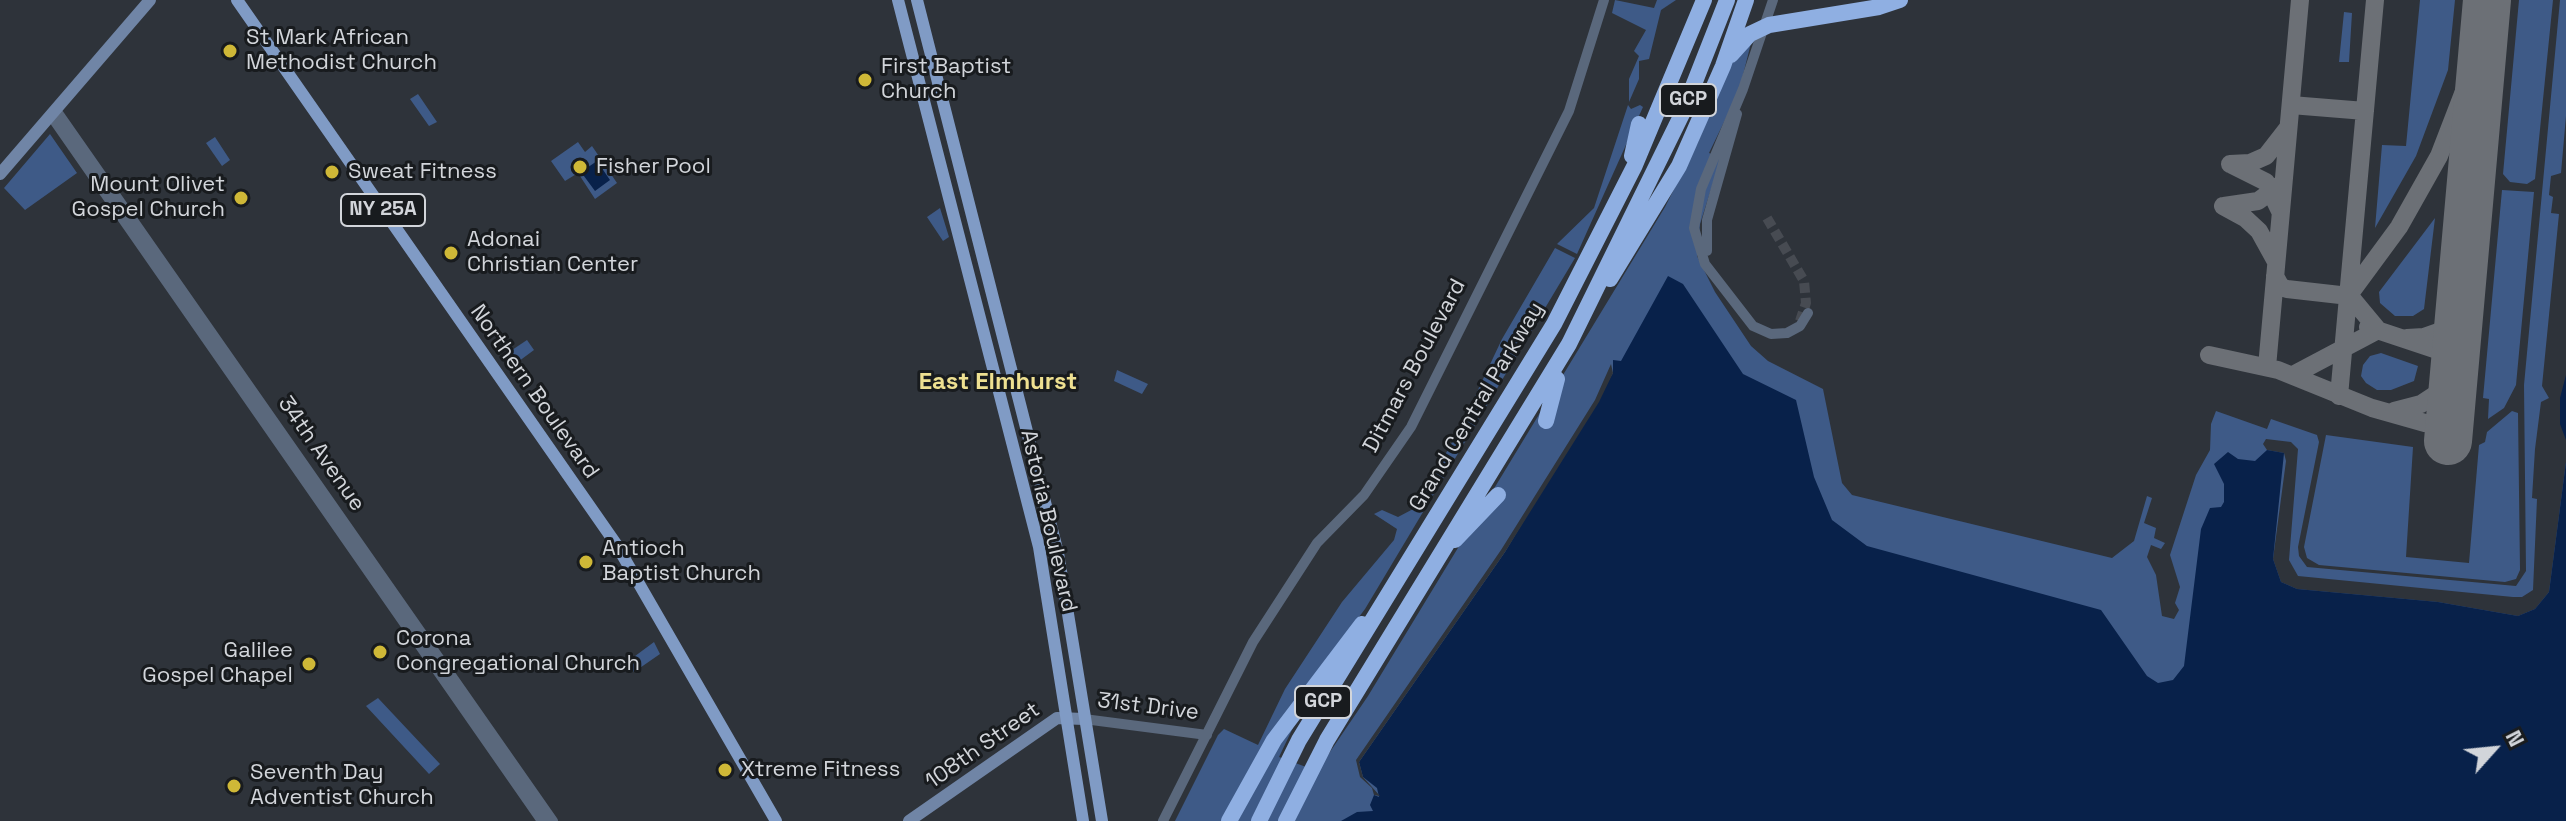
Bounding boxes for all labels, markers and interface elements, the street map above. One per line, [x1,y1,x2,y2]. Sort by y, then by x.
place label: St Mark African Methodist Church [246,25,437,76]
marker: St Mark African Methodist Church [221,42,239,60]
place label: First Baptist Church [881,54,1011,106]
marker: First Baptist Church [856,71,874,89]
road number: GCP [1660,84,1716,116]
place label: Fisher Pool [596,154,711,180]
marker: Fisher Pool [571,158,589,176]
place label: Sweat Fitness [348,159,497,185]
marker: Sweat Fitness [323,163,341,181]
place label: Mount Olivet Gospel Church [72,172,225,224]
marker: Mount Olivet Gospel Church [232,189,250,207]
road number: NY 25A [341,194,425,226]
place label: Adonai Christian Center [467,227,638,278]
marker: Adonai Christian Center [442,244,460,262]
street label: Ditmars Boulevard [1358,275,1472,457]
street label: Grand Central Parkway [1404,298,1550,516]
street label: Northern Boulevard [464,300,604,484]
district label: East Elmhurst [919,368,1077,396]
street label: 34th Avenue [272,392,370,516]
street label: Astoria Boulevard [1014,427,1082,615]
place label: Antioch Baptist Church [602,536,761,588]
marker: Antioch Baptist Church [577,553,595,571]
place label: Corona Congregational Church [396,626,640,678]
place label: Galilee Gospel Chapel [142,638,293,690]
marker: Corona Congregational Church [371,643,389,661]
marker: Galilee Gospel Chapel [300,655,318,673]
road number: GCP [1295,686,1351,718]
street label: 31st Drive [1096,688,1200,726]
street label: 108th Street [921,697,1045,795]
north arrow [2454,709,2534,789]
text: N [2500,725,2531,751]
place label: Xtreme Fitness [741,757,900,783]
place label: Seventh Day Adventist Church [250,760,434,812]
marker: Xtreme Fitness [716,761,734,779]
marker: Seventh Day Adventist Church [225,777,243,795]

